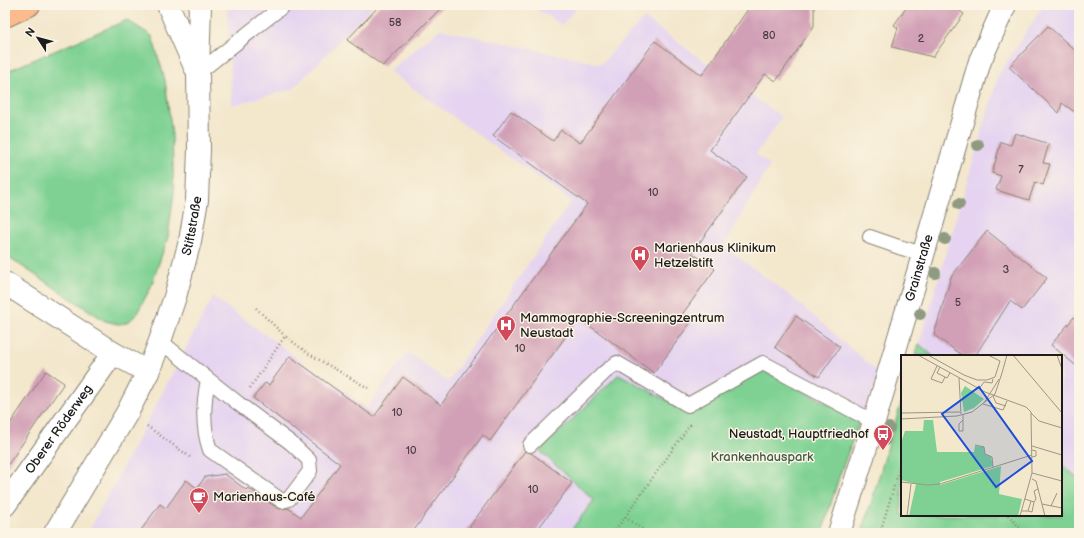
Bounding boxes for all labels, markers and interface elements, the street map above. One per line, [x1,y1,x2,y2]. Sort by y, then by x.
house number: 58 [389,16,401,29]
north arrow [18,18,58,58]
text: N [23,25,38,40]
house number: 80 [763,29,776,42]
house number: 2 [918,32,925,45]
house number: 7 [1018,163,1024,176]
house number: 10 [648,186,659,199]
street label: Stiftstraße [178,195,206,257]
street label: Grainstraße [902,232,937,303]
place label: Marienhaus Klinikum Hetzelstift [654,240,776,271]
hospital icon: Marienhaus Klinikum Hetzelstift [629,244,651,272]
house number: 3 [1003,263,1010,276]
house number: 5 [955,296,961,309]
place label: Mammographie-Screeningzentrum Neustadt [520,310,725,341]
hospital icon: Mammographie-Screeningzentrum Neustadt [495,314,517,342]
house number: 10 [515,342,526,355]
inset map [901,355,1062,516]
street label: Oberer Röderweg [22,381,96,477]
house number: 10 [392,406,403,419]
bus stop icon: Neustadt, Hauptfriedhof [872,423,894,451]
place label: Neustadt, Hauptfriedhof [729,426,869,442]
house number: 10 [406,444,417,457]
park label: Krankenhauspark [711,449,814,465]
house number: 10 [528,483,539,496]
cafe icon: Marienhaus-Café [188,486,210,514]
place label: Marienhaus-Café [213,489,315,505]

